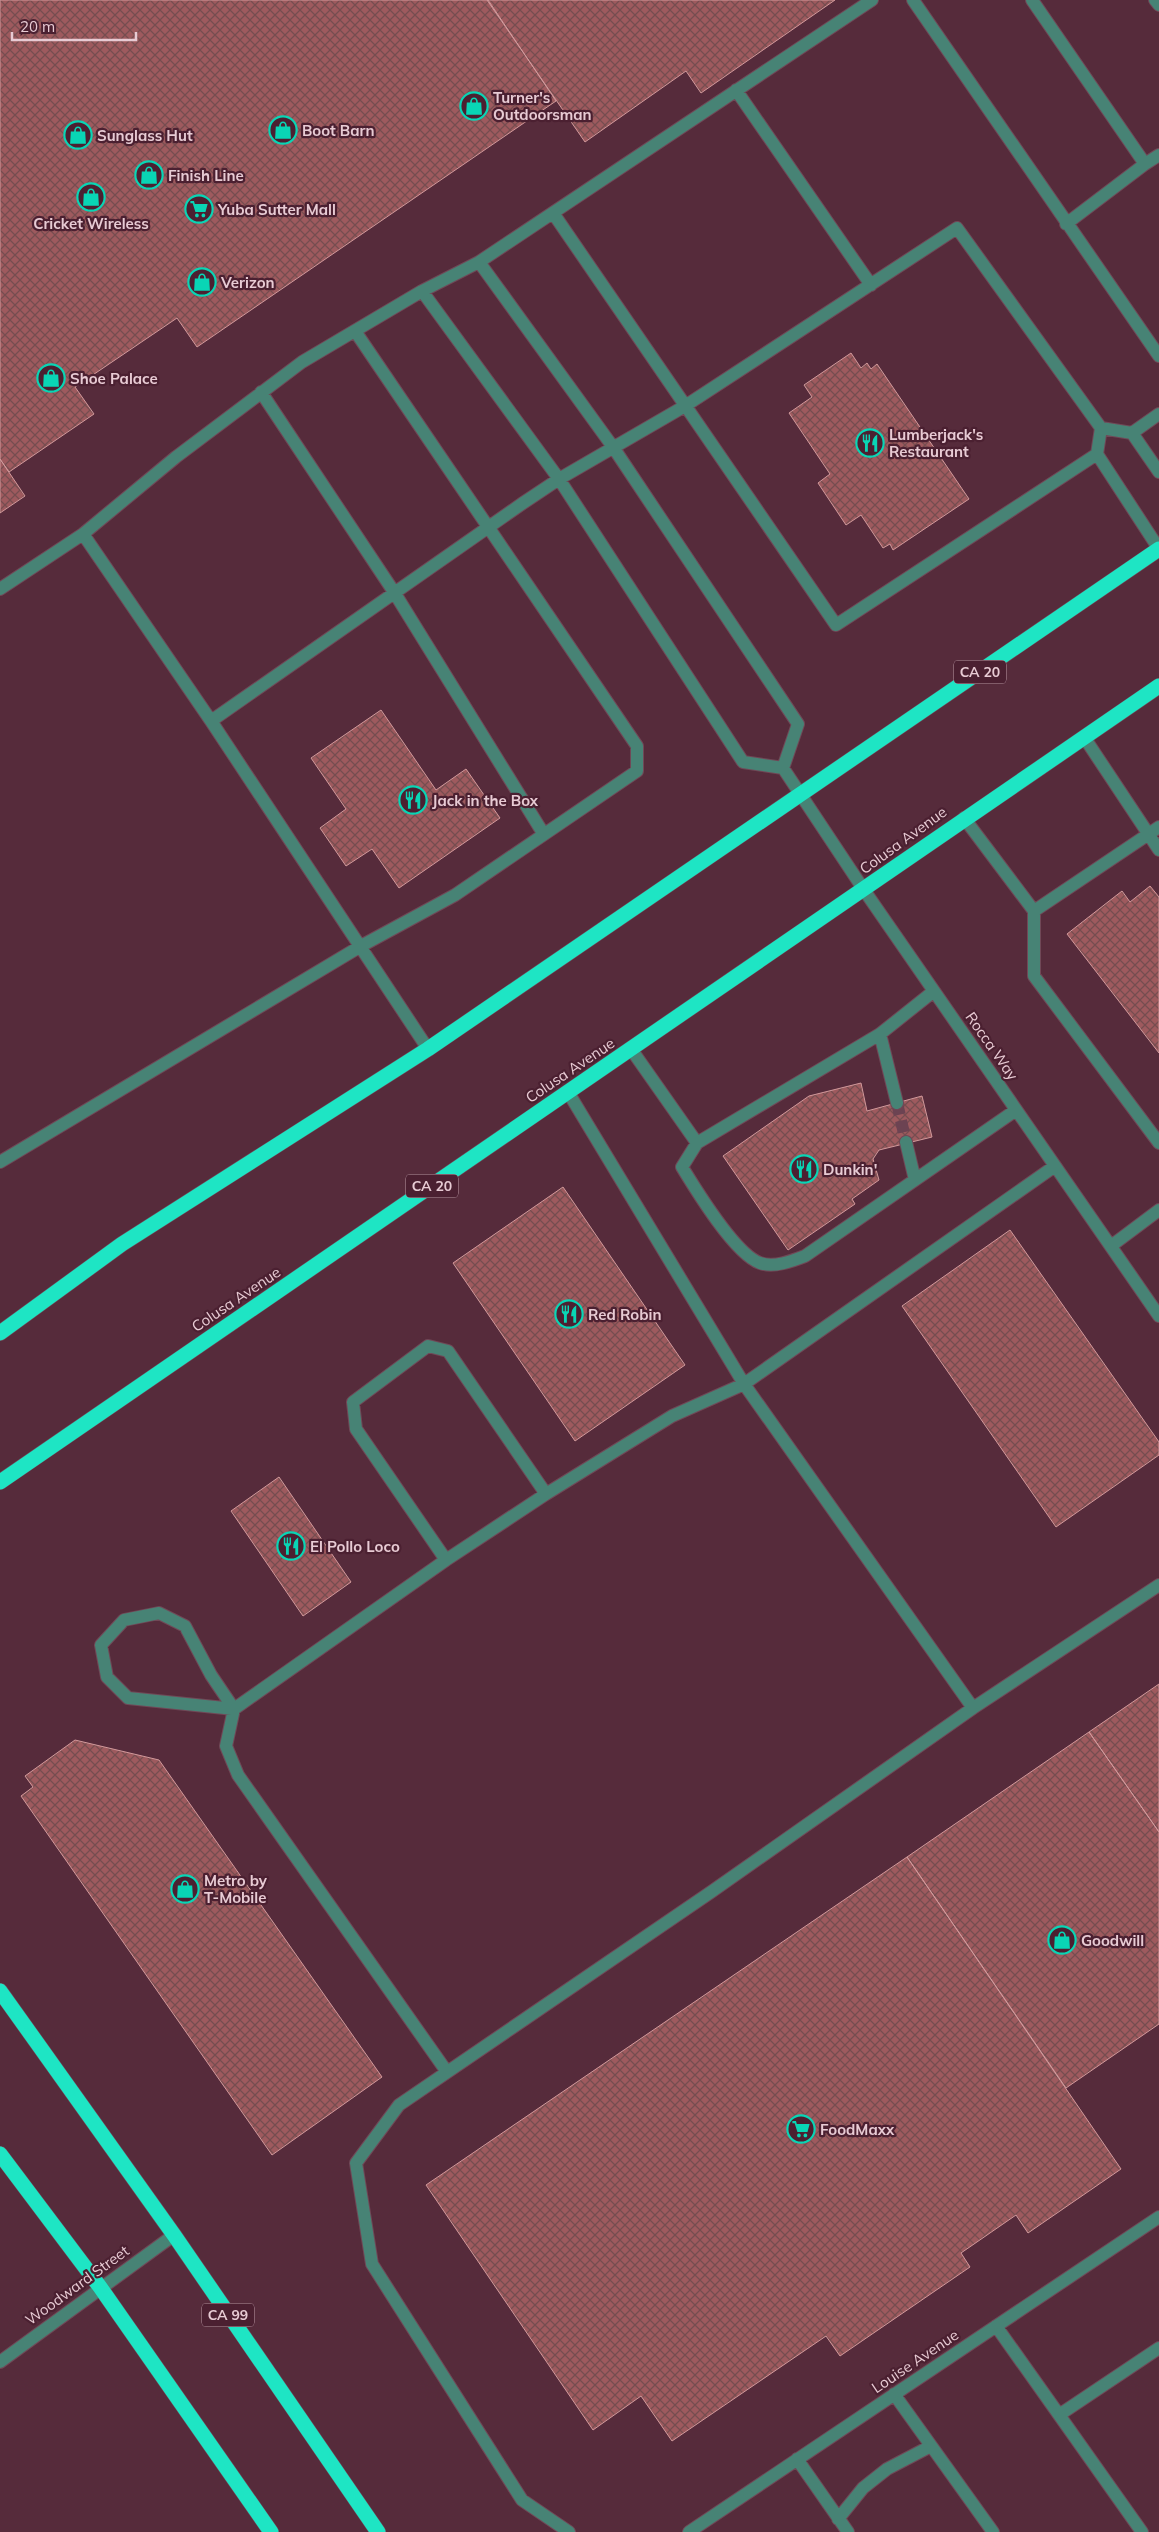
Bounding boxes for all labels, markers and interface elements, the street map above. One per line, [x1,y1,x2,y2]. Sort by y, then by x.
scale bar [12,10,136,42]
text: 20 m [20,17,55,36]
place label: Turner's Outdoorsman [493,88,592,124]
shop icon: Turner's Outdoorsman [459,91,489,121]
shop icon: Boot Barn [268,115,298,145]
shop icon: Sunglass Hut [63,120,93,150]
place label: Boot Barn [302,121,374,140]
place label: Sunglass Hut [97,126,193,145]
shop icon: Finish Line [134,160,164,190]
place label: Finish Line [168,166,244,185]
shop icon: Cricket Wireless [76,182,106,212]
supermarket icon: Yuba Sutter Mall [184,194,214,224]
place label: Yuba Sutter Mall [217,200,336,219]
place label: Cricket Wireless [33,214,149,233]
shop icon: Verizon [187,267,217,297]
place label: Verizon [220,273,275,292]
shop icon: Shoe Palace [36,363,66,393]
place label: Shoe Palace [70,369,158,388]
place label: Lumberjack's Restaurant [889,425,983,461]
restaurant icon: Lumberjack's Restaurant [855,428,885,458]
road number: CA 20 [954,660,1006,684]
restaurant icon: Jack in the Box [398,785,428,815]
place label: Jack in the Box [432,791,539,810]
street label: Colusa Avenue [856,802,950,878]
street label: Rocca Way [962,1008,1022,1084]
street label: Colusa Avenue [522,1033,618,1107]
restaurant icon: Dunkin' [789,1154,819,1184]
place label: Dunkin' [823,1160,877,1179]
road number: CA 20 [406,1174,458,1198]
street label: Colusa Avenue [188,1262,284,1336]
restaurant icon: Red Robin [554,1299,584,1329]
place label: Red Robin [588,1305,661,1324]
restaurant icon: El Pollo Loco [276,1531,306,1561]
place label: El Pollo Loco [310,1537,400,1556]
place label: Metro by T-Mobile [204,1871,268,1907]
shop icon: Metro by T-Mobile [170,1874,200,1904]
shop icon: Goodwill [1047,1925,1077,1955]
place label: Goodwill [1081,1931,1144,1950]
supermarket icon: FoodMaxx [786,2114,816,2144]
place label: FoodMaxx [820,2120,895,2139]
street label: Woodward Street [21,2241,133,2329]
road number: CA 99 [202,2304,254,2326]
street label: Louise Avenue [868,2325,962,2397]

